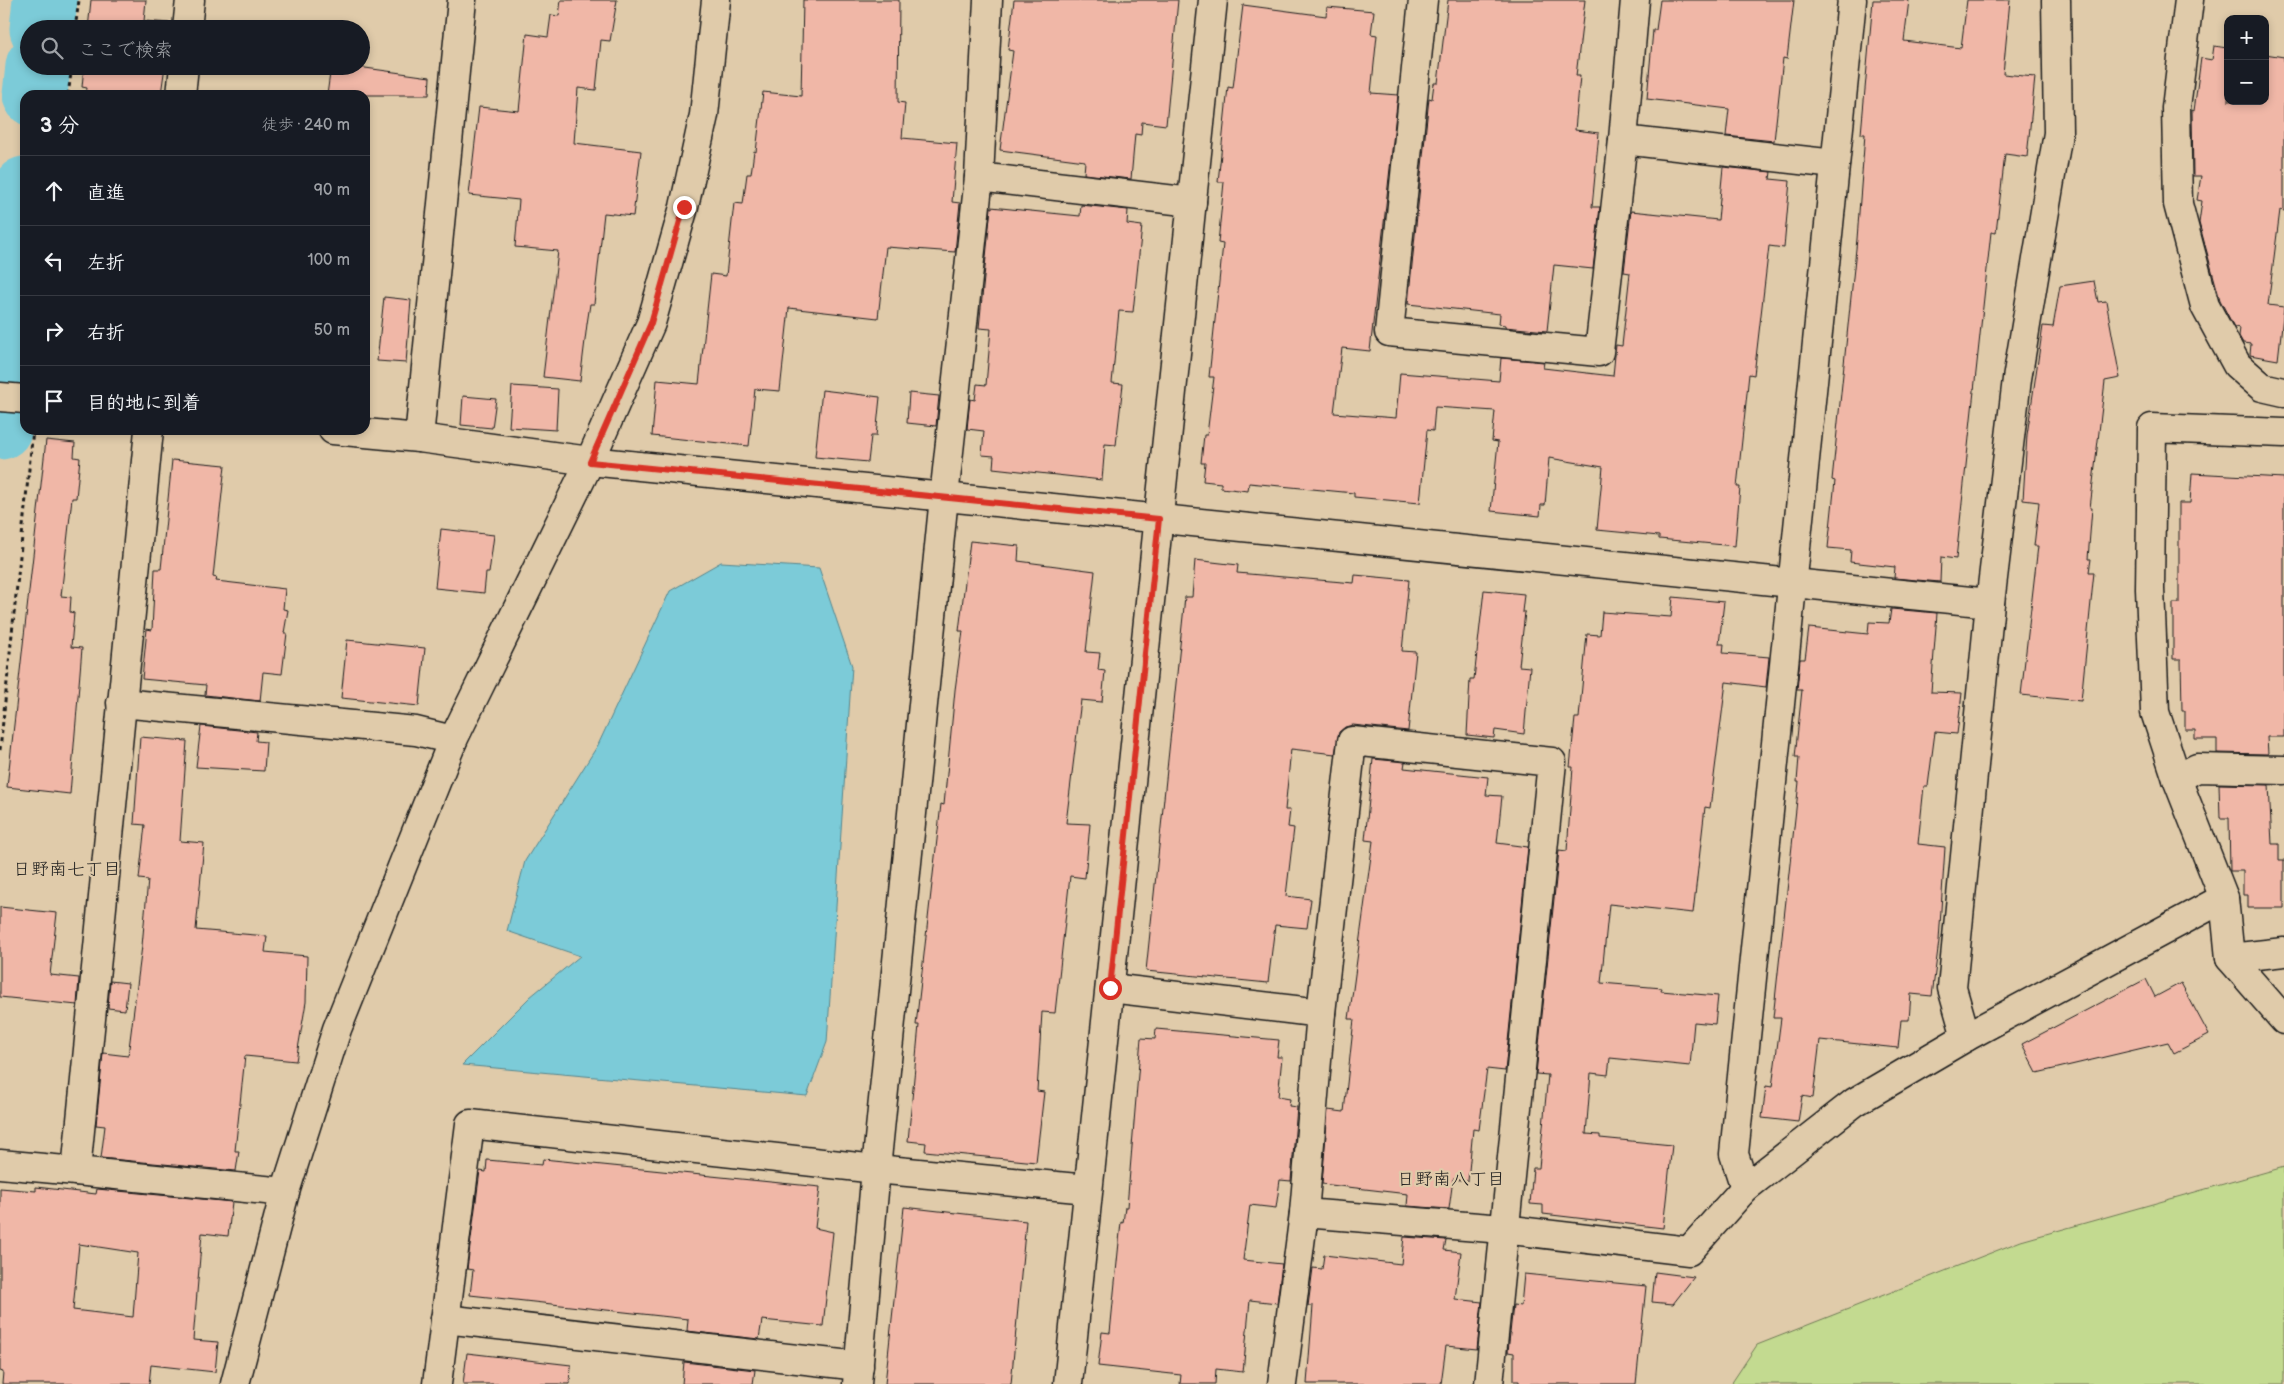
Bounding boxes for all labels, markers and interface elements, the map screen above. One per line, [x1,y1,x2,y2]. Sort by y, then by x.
map controls [2224,15,2269,105]
button: + [2224,15,2269,60]
search box [20,20,370,75]
icon: search [38,34,66,62]
text: ここで検索 [78,39,173,62]
button: − [2224,60,2269,105]
text: 3 分 [40,113,79,138]
text: 徒歩 · 240 m [262,116,350,135]
icon: ahead [40,177,68,205]
text: 90 m [314,181,350,200]
text: 直進 [87,182,125,205]
route end [673,196,696,219]
icon: left [40,247,68,275]
text: 100 m [307,251,350,270]
text: 左折 [87,252,125,275]
icon: right [40,317,68,345]
text: 50 m [314,321,350,340]
text: 右折 [87,322,125,345]
icon: arrive [40,387,68,415]
text: 目的地に到着 [87,392,201,415]
district label: 日野南七丁目 [13,859,121,880]
route start [1099,977,1122,1000]
district label: 日野南八丁目 [1397,1169,1505,1190]

